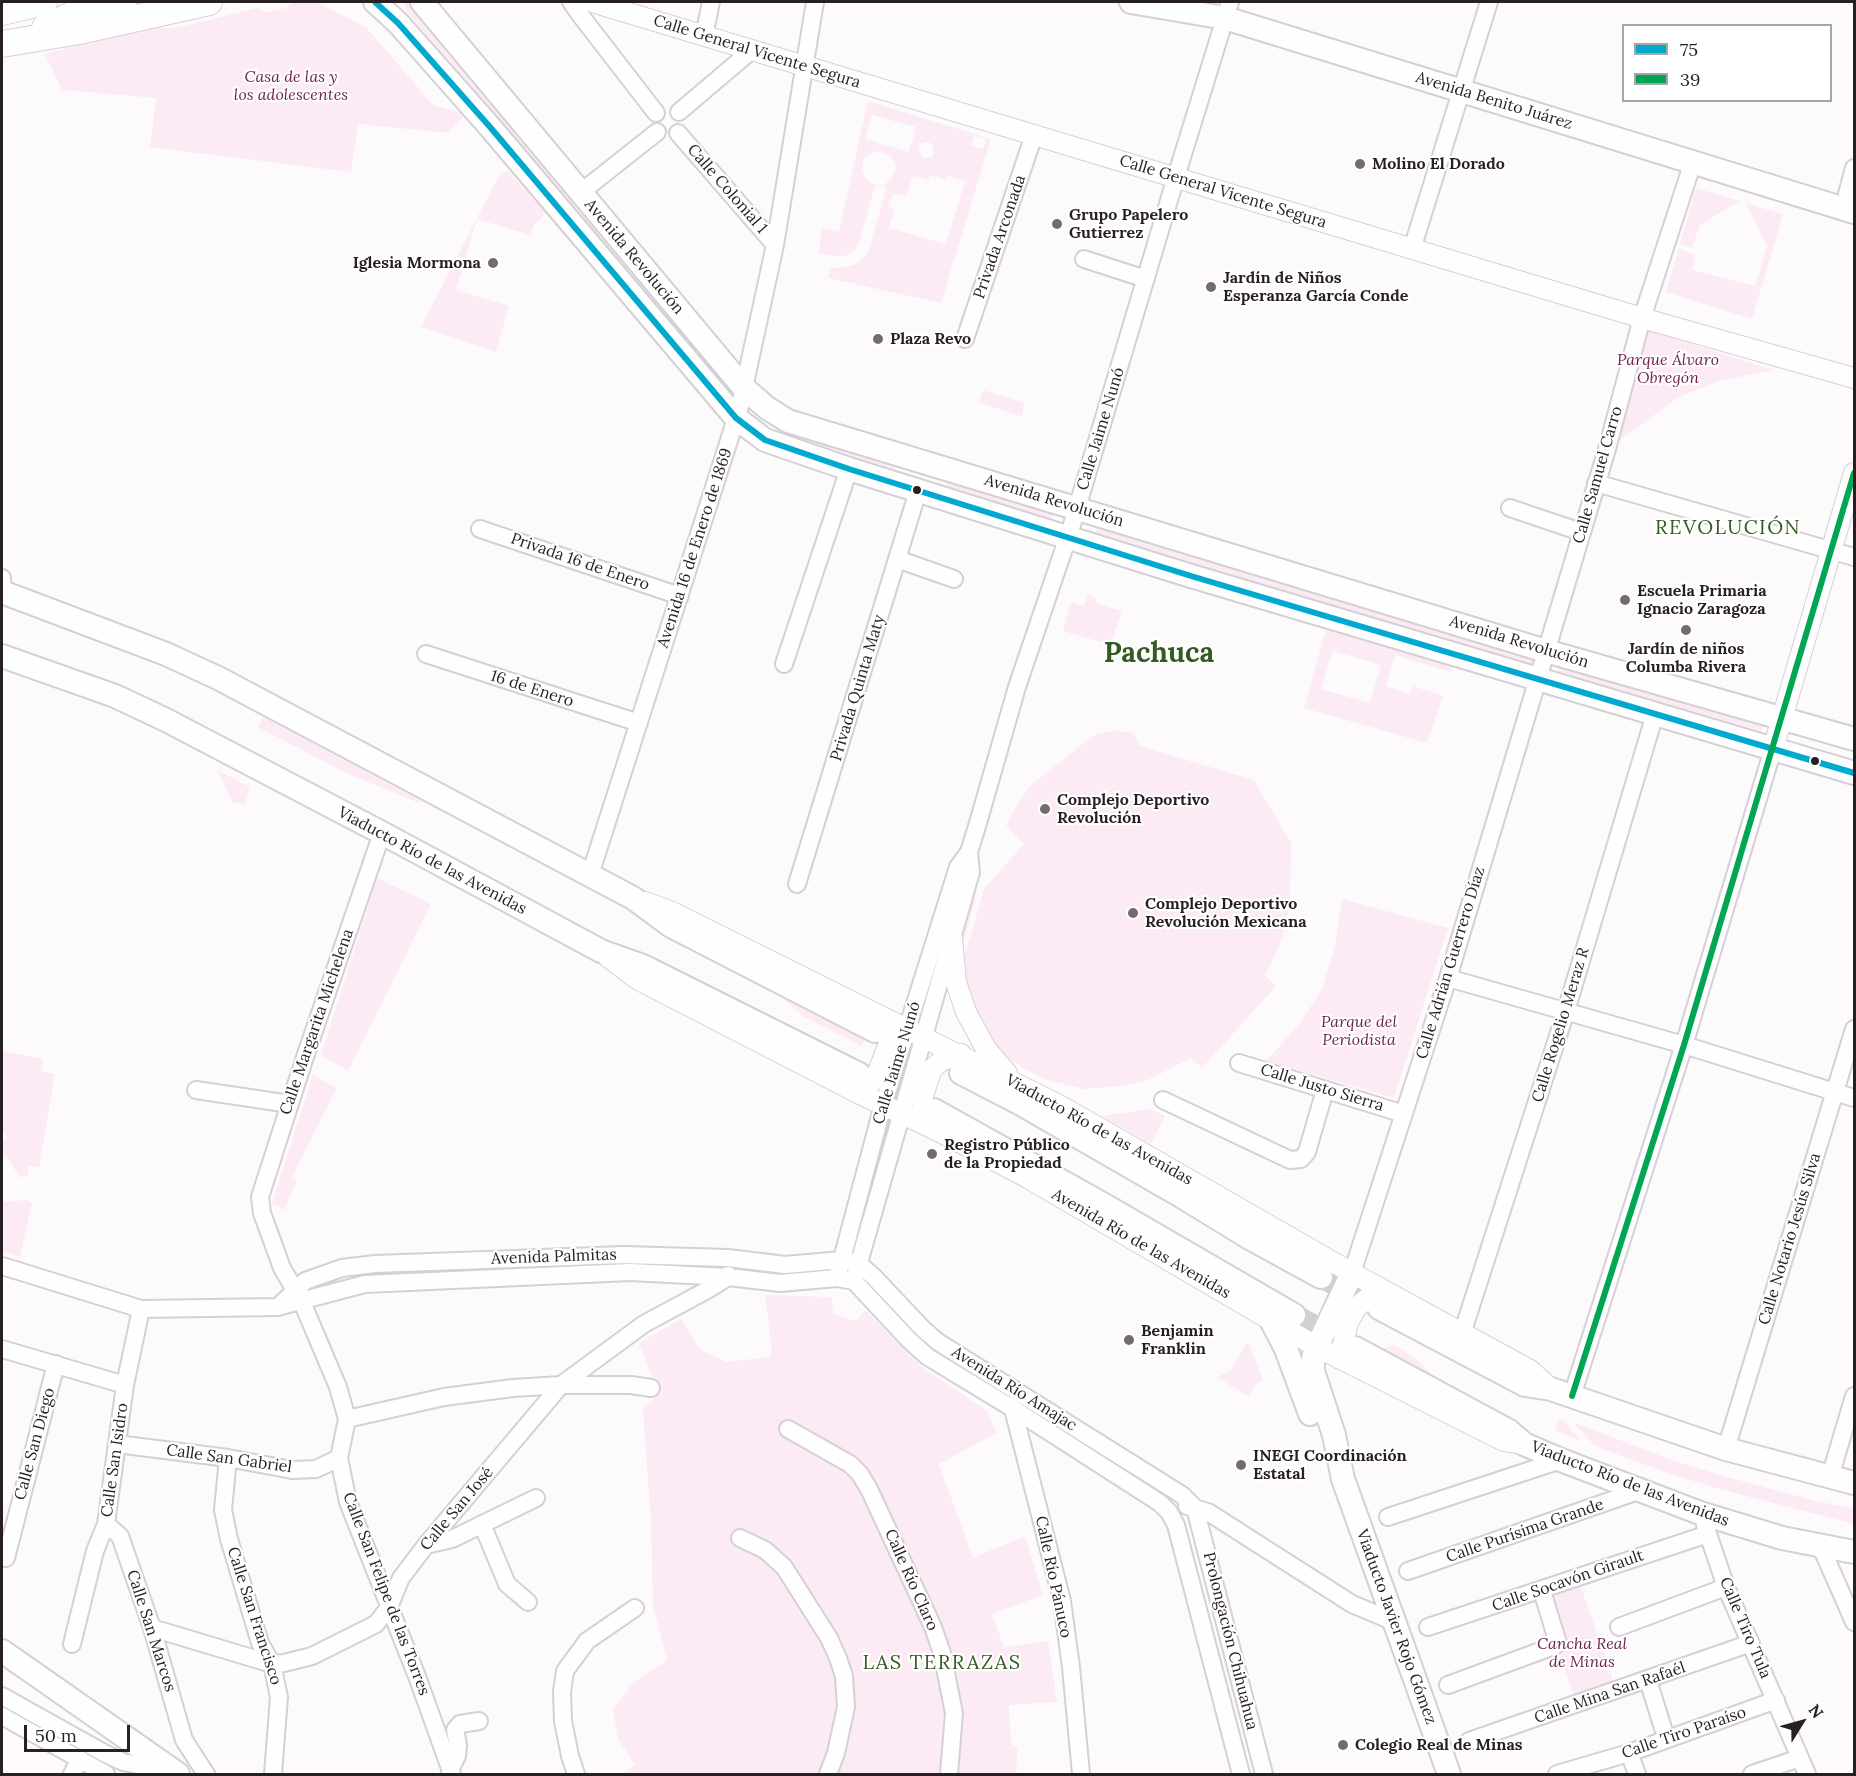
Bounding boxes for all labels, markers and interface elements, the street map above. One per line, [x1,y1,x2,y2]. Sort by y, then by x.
street label: Calle General Vicente Segura [651,11,863,93]
legend [1622,24,1832,102]
text: 75 [1680,38,1698,61]
park label: Casa de las y los adolescentes [234,67,348,105]
street label: Avenida Benito Juárez [1413,68,1575,134]
text: 39 [1680,68,1700,91]
street label: Calle Colonial 1 [683,140,771,238]
street label: Calle General Vicente Segura [1117,151,1329,233]
place label: Molino El Dorado [1372,154,1505,174]
marker: Molino El Dorado [1353,157,1367,171]
street label: Privada Arconada [970,173,1030,301]
street label: Avenida Revolución [580,195,688,319]
place label: Grupo Papelero Gutierrez [1069,205,1188,243]
marker: Grupo Papelero Gutierrez [1050,217,1064,231]
place label: Iglesia Mormona [353,253,481,273]
marker: Iglesia Mormona [486,256,500,270]
place label: Jardín de Niños Esperanza García Conde [1223,268,1408,306]
marker: Jardín de Niños Esperanza García Conde [1204,280,1218,294]
place label: Plaza Revo [890,329,971,349]
marker: Plaza Revo [871,332,885,346]
park label: Parque Álvaro Obregón [1617,350,1719,388]
street label: Calle Jaime Nunó [1073,365,1129,493]
street label: Calle Samuel Carro [1569,404,1627,546]
street label: Avenida 16 de Enero de 1869 [654,446,736,650]
street label: Avenida Revolución [982,471,1126,531]
unlabelled marker [911,484,923,496]
district label: REVOLUCIÓN [1655,516,1801,540]
street label: Privada 16 de Enero [508,529,652,595]
place label: Escuela Primaria Ignacio Zaragoza [1637,581,1767,619]
marker: Escuela Primaria Ignacio Zaragoza [1618,593,1632,607]
street label: Avenida Revolución [1447,612,1591,672]
street label: Privada Quinta Maty [827,613,889,763]
marker: Jardín de niños Columba Rivera [1679,623,1693,637]
district label: Pachuca [1104,637,1214,671]
place label: Jardín de niños Columba Rivera [1626,639,1746,677]
street label: 16 de Enero [488,667,576,711]
unlabelled marker [1809,755,1821,767]
place label: Complejo Deportivo Revolución [1057,790,1209,828]
marker: Complejo Deportivo Revolución [1038,802,1052,816]
street label: Viaducto Río de las Avenidas [334,803,530,919]
street label: Calle Adrián Guerrero Díaz [1413,864,1489,1062]
place label: Complejo Deportivo Revolución Mexicana [1145,894,1307,932]
marker: Complejo Deportivo Revolución Mexicana [1126,906,1140,920]
street label: Calle Margarita Michelena [276,927,358,1117]
street label: Calle Rogelio Meraz R [1528,945,1594,1105]
street label: Calle Jaime Nunó [869,999,925,1127]
park label: Parque del Periodista [1321,1012,1397,1050]
street label: Calle Justo Sierra [1258,1060,1386,1116]
street label: Viaducto Río de las Avenidas [1002,1070,1196,1190]
place label: Registro Público de la Propiedad [944,1135,1070,1173]
marker: Registro Público de la Propiedad [925,1147,939,1161]
street label: Calle Notario Jesús Silva [1755,1151,1825,1327]
street label: Avenida Río de las Avenidas [1048,1185,1234,1303]
street label: Avenida Palmitas [491,1245,617,1269]
place label: Benjamin Franklin [1141,1321,1214,1359]
marker: Benjamin Franklin [1122,1333,1136,1347]
street label: Avenida Río Amajac [948,1343,1080,1435]
street label: Calle San Diego [11,1386,59,1502]
street label: Calle San Isidro [97,1402,133,1518]
street label: Viaducto Río de las Avenidas [1528,1437,1732,1531]
street label: Calle San Gabriel [165,1441,293,1477]
place label: INEGI Coordinación Estatal [1253,1446,1407,1484]
marker: INEGI Coordinación Estatal [1234,1458,1248,1472]
street label: Calle San José [416,1463,498,1555]
street label: Calle San Felipe de las Torres [338,1490,434,1698]
street label: Calle Purísima Grande [1444,1495,1606,1567]
street label: Calle Río Pánuco [1031,1514,1075,1640]
street label: Calle Río Claro [880,1526,942,1634]
street label: Viaducto Javier Rojo Gómez [1352,1527,1440,1727]
street label: Calle San Francisco [223,1545,285,1687]
street label: Calle Socavón Girault [1490,1546,1646,1616]
street label: Prolongación Chihuahua [1199,1550,1261,1732]
street label: Calle San Marcos [122,1568,180,1694]
street label: Calle Tiro Tula [1715,1574,1775,1682]
park label: Cancha Real de Minas [1537,1634,1627,1672]
district label: LAS TERRAZAS [862,1651,1022,1675]
street label: Calle Mina San Rafaél [1532,1658,1688,1728]
north arrow [1772,1692,1832,1752]
text: N [1805,1700,1828,1722]
street label: Calle Tiro Paraíso [1619,1703,1749,1763]
scale bar [27,1713,134,1751]
text: 50 m [35,1724,77,1747]
place label: Colegio Real de Minas [1355,1735,1523,1755]
marker: Colegio Real de Minas [1336,1738,1350,1752]

